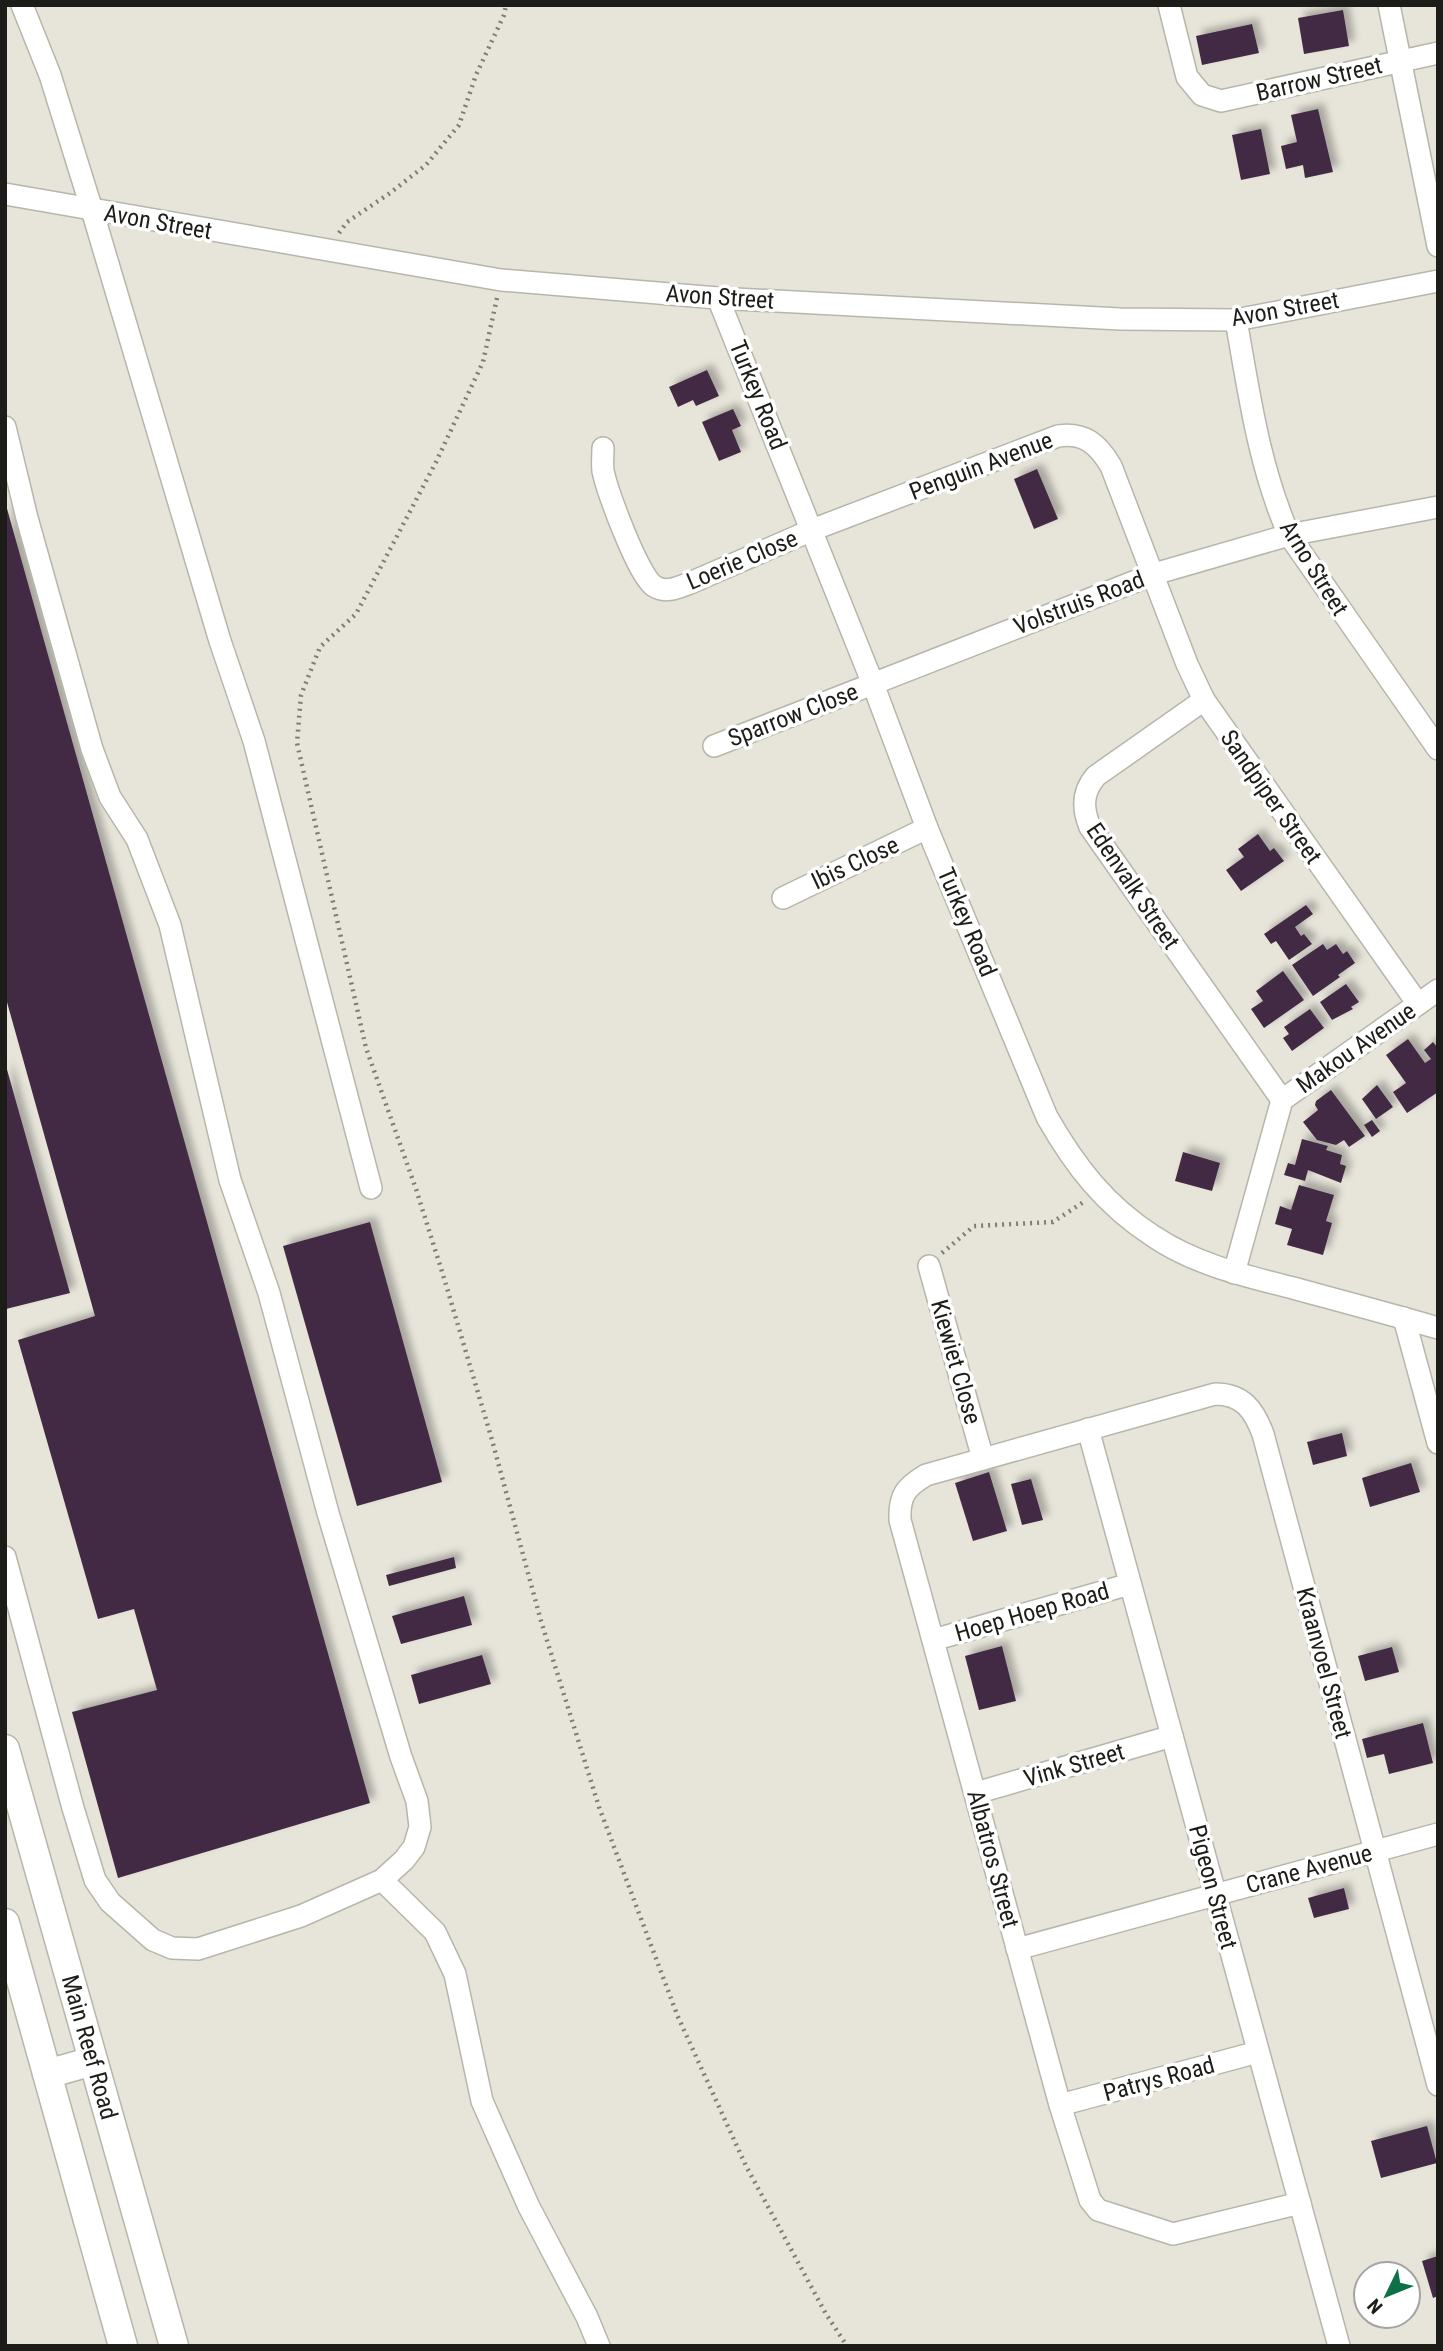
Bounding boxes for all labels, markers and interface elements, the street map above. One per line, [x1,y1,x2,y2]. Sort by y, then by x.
street label: Barrow Street [1253,51,1385,107]
street label: Avon Street [102,199,214,245]
street label: Avon Street [665,279,775,315]
street label: Avon Street [1229,286,1341,332]
street label: Turkey Road [723,336,793,454]
street label: Penguin Avenue [905,426,1057,506]
street label: Arno Street [1274,515,1354,621]
street label: Loerie Close [682,524,802,596]
street label: Volstruis Road [1010,565,1148,641]
street label: Sparrow Close [724,677,862,753]
street label: Sandpiper Street [1215,725,1327,869]
street label: Edenvalk Street [1081,818,1185,954]
street label: Ibis Close [807,831,903,895]
street label: Turkey Road [932,863,1002,981]
street label: Makou Avenue [1291,997,1421,1099]
street label: Kiewiet Close [925,1297,987,1427]
street label: Hoep Hoep Road [952,1577,1112,1647]
street label: Kraanvoel Street [1290,1584,1358,1742]
street label: Vink Street [1021,1737,1127,1793]
street label: Albatros Street [961,1787,1025,1931]
street label: Pigeon Street [1183,1822,1243,1952]
street label: Crane Avenue [1243,1839,1375,1899]
street label: Main Reef Road [56,1972,123,2123]
street label: Patrys Road [1100,2051,1218,2107]
north arrow [1352,2260,1422,2330]
text: N [1363,2294,1387,2318]

